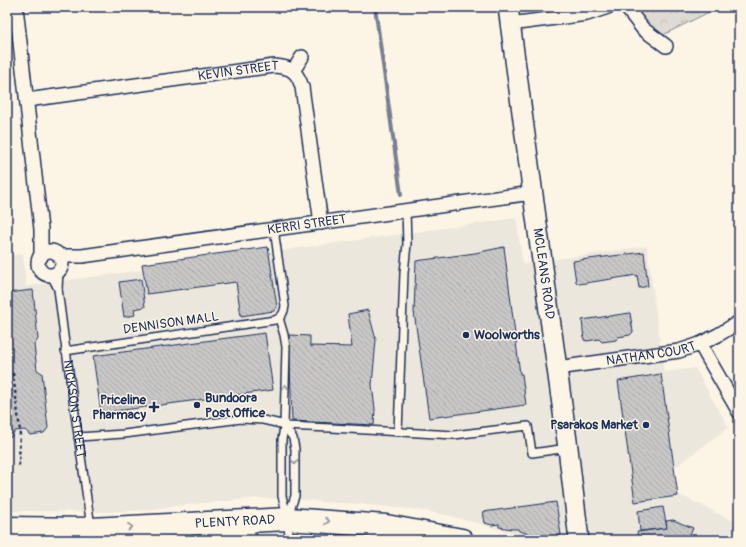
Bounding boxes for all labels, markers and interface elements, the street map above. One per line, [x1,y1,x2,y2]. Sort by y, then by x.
street label: KEVIN STREET [197,58,279,84]
street label: KERRI STREET [266,211,347,238]
street label: MCLEANS ROAD [530,227,558,320]
street label: DENNISON MALL [122,308,220,338]
place label: Woolworths [474,327,540,343]
marker: Woolworths [461,330,471,340]
street label: NATHAN COURT [605,338,698,369]
street label: NICKSON STREET [59,359,89,459]
one-way arrow [280,384,289,390]
place label: Bundoora Post Office [205,390,266,421]
place label: Priceline Pharmacy [92,392,147,423]
marker: Bundoora Post Office [192,400,202,410]
marker: Priceline Pharmacy [149,402,159,412]
place label: Psarakos Market [550,417,639,433]
marker: Psarakos Market [641,420,651,430]
one-way arrow [291,459,299,465]
street label: PLENTY ROAD [194,512,275,532]
one-way arrow [324,516,330,525]
one-way arrow [127,523,133,532]

